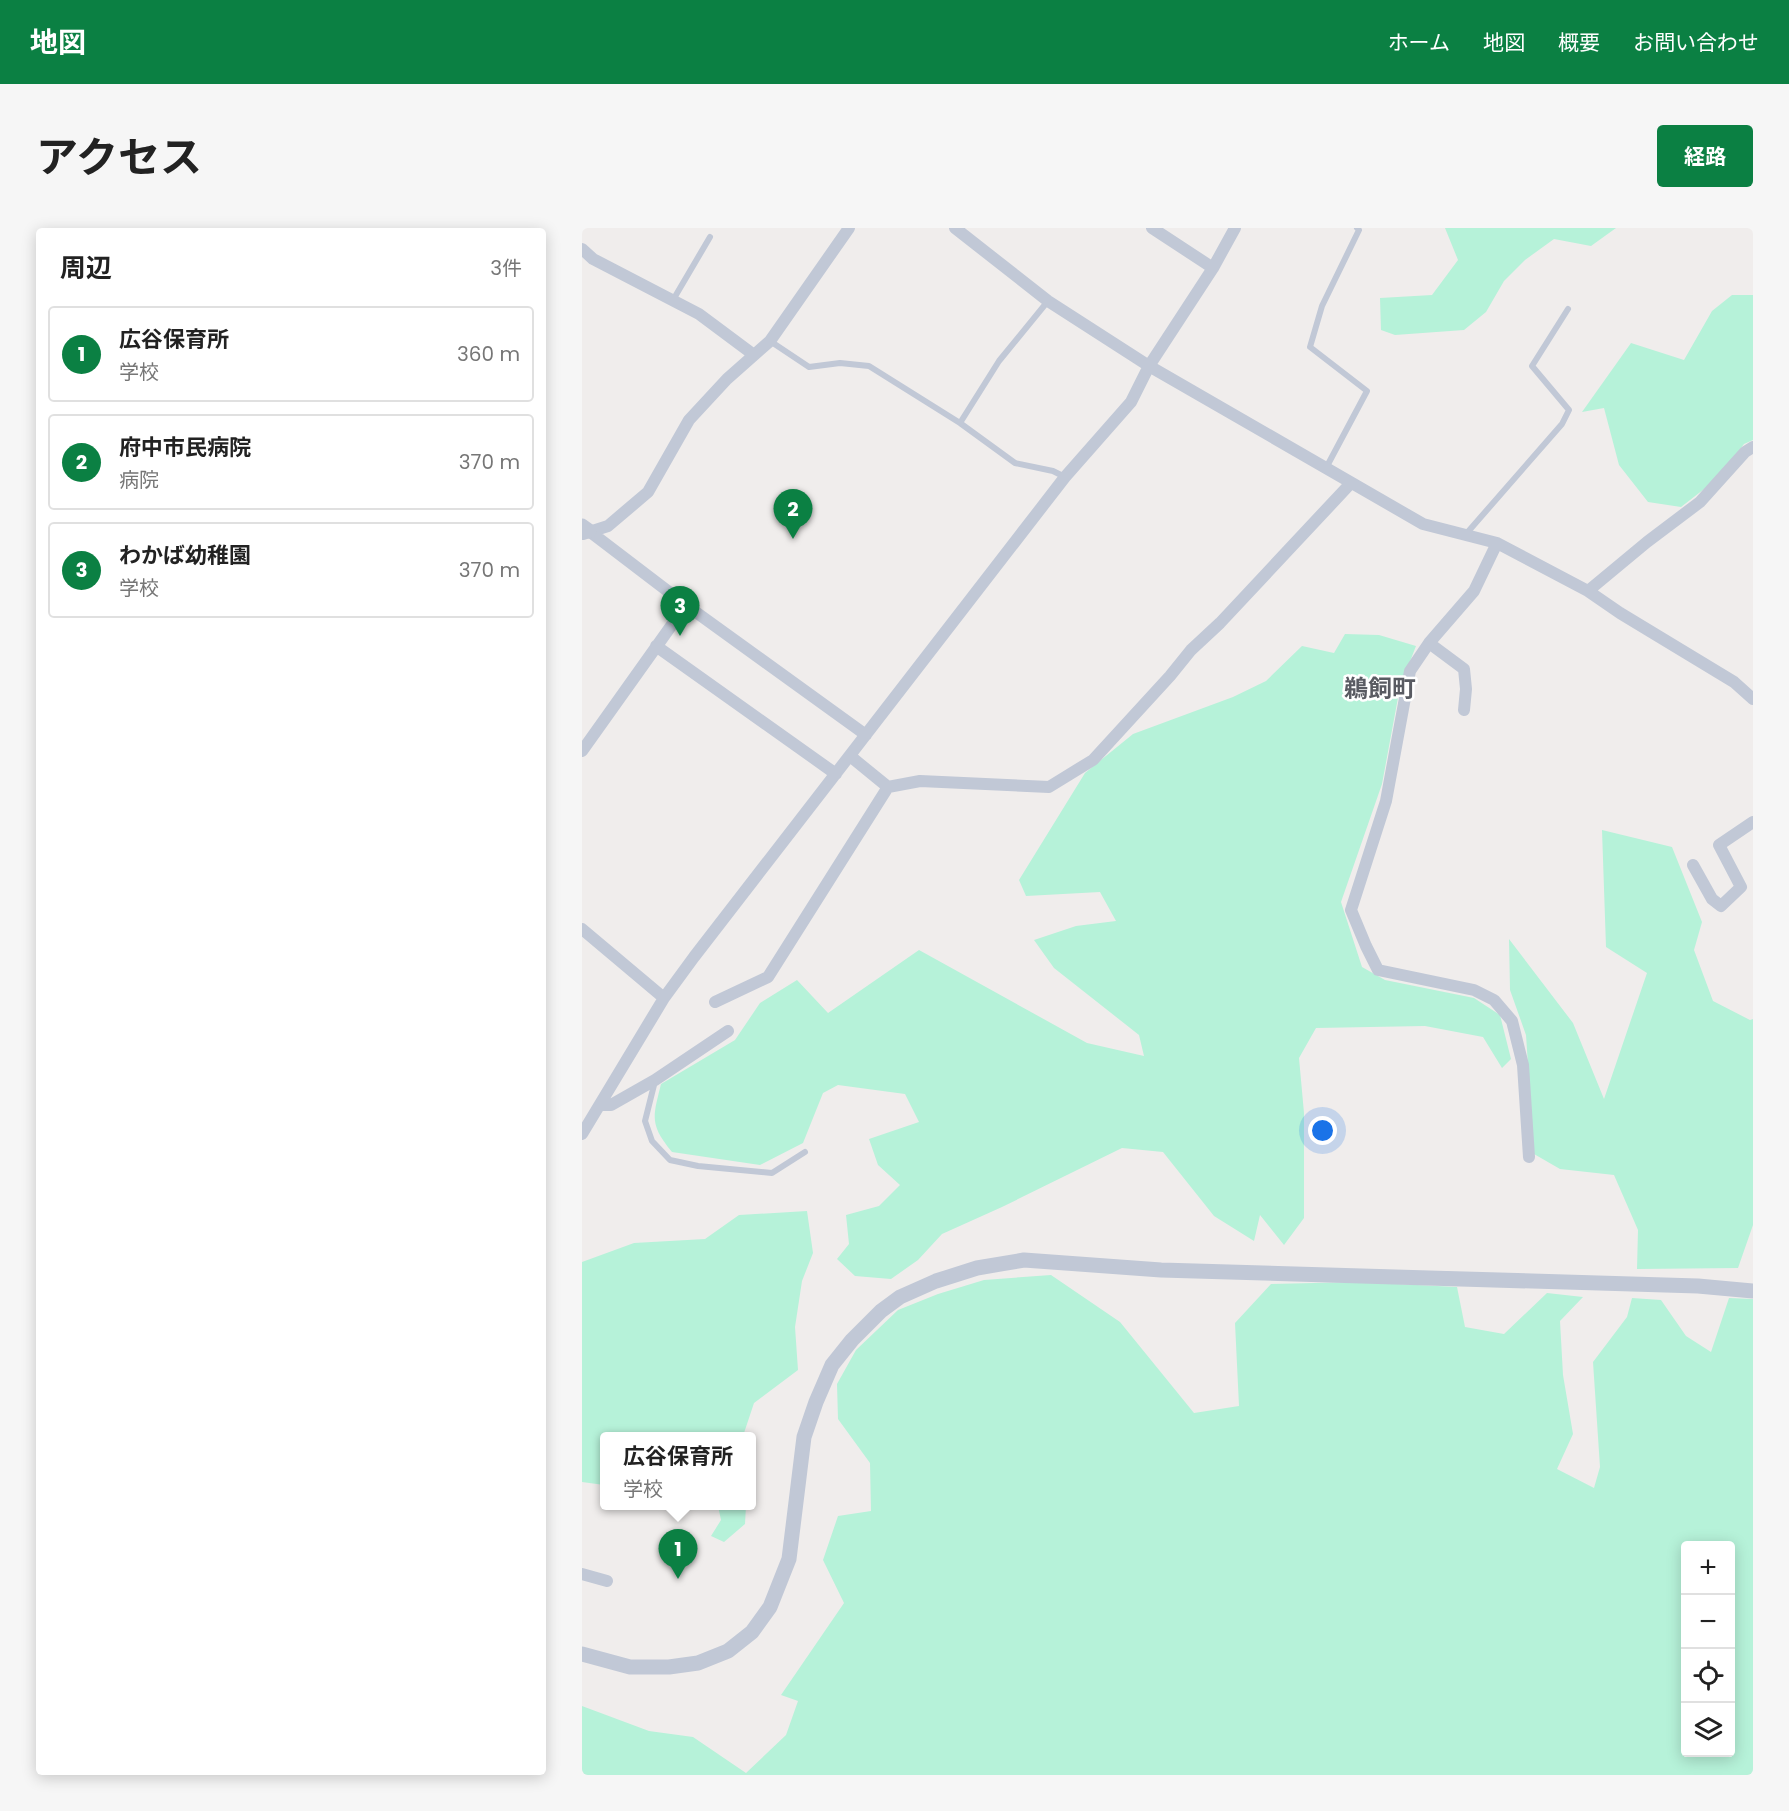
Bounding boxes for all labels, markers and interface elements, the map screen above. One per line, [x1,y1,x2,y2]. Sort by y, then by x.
text: 地図 [30,23,86,62]
text: ホーム [1388,28,1450,57]
text: 地図 [1483,28,1525,57]
text: 概要 [1558,28,1600,57]
text: お問い合わせ [1633,28,1759,57]
button: 経路 [1657,125,1753,187]
text: アクセス [36,128,202,187]
text: 周辺 [60,250,112,286]
text: 3件 [490,254,522,282]
text: 広谷保育所 [119,324,229,355]
text: 1 [78,340,85,368]
text: 360 m [457,340,520,368]
text: 学校 [119,358,159,386]
text: 府中市民病院 [119,432,251,463]
text: 2 [76,448,87,476]
text: 370 m [459,448,520,476]
text: 病院 [119,466,159,494]
pin: 2 [774,490,812,539]
text: わかば幼稚園 [119,540,251,571]
text: 3 [75,556,88,584]
text: 370 m [459,556,520,584]
text: 学校 [119,574,159,602]
pin: 3 [660,586,700,636]
district label: 鵜飼町 [1344,672,1416,705]
your location [1308,1116,1337,1145]
popup [600,1432,756,1510]
text: 広谷保育所 [623,1441,733,1472]
text: 学校 [623,1475,663,1503]
pin: 1 [658,1530,698,1579]
map controls [1681,1541,1735,1757]
button: + [1681,1541,1735,1595]
button: − [1681,1595,1735,1649]
button: locate [1681,1649,1735,1703]
button: layers [1681,1703,1735,1757]

